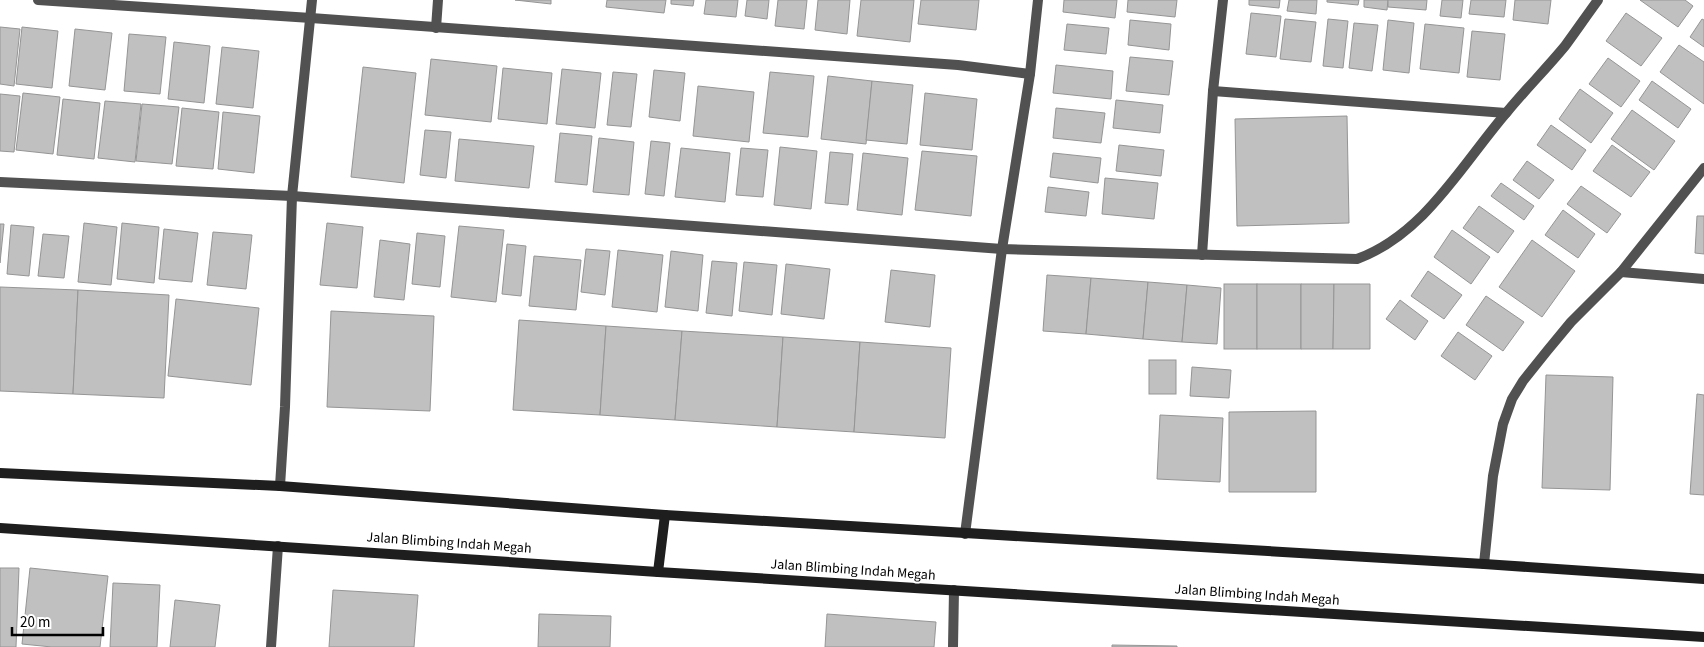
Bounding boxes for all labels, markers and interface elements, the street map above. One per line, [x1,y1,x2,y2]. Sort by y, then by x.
street label: Jalan Blimbing Indah Megah [366,527,532,559]
street label: Jalan Blimbing Indah Megah [770,554,936,586]
street label: Jalan Blimbing Indah Megah [1174,579,1340,611]
scale bar [12,604,104,636]
text: 20 m [20,612,50,633]

